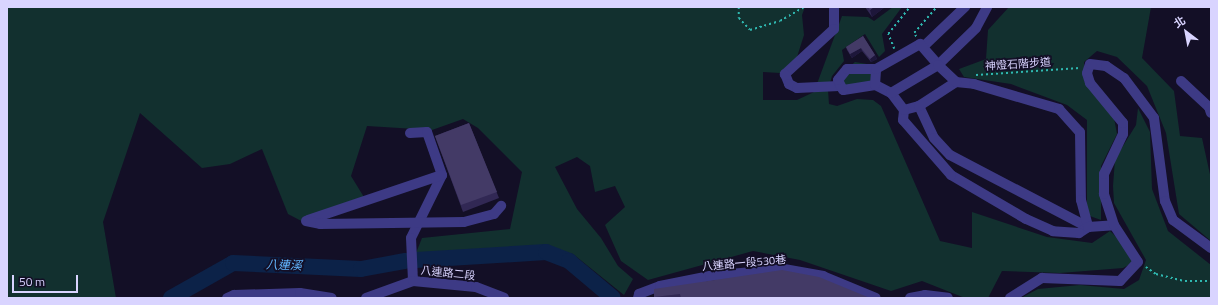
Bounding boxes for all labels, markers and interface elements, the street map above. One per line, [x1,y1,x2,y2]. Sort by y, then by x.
north arrow [1166,12,1206,52]
text: 北 [1171,12,1189,32]
street label: 神燈石階步道 [985,55,1051,73]
street label: 八連路一段530巷 [701,253,787,273]
water label: 八連溪 [266,257,302,273]
street label: 八連路二段 [420,264,476,282]
scale bar [14,267,80,293]
text: 50 m [19,272,45,291]

